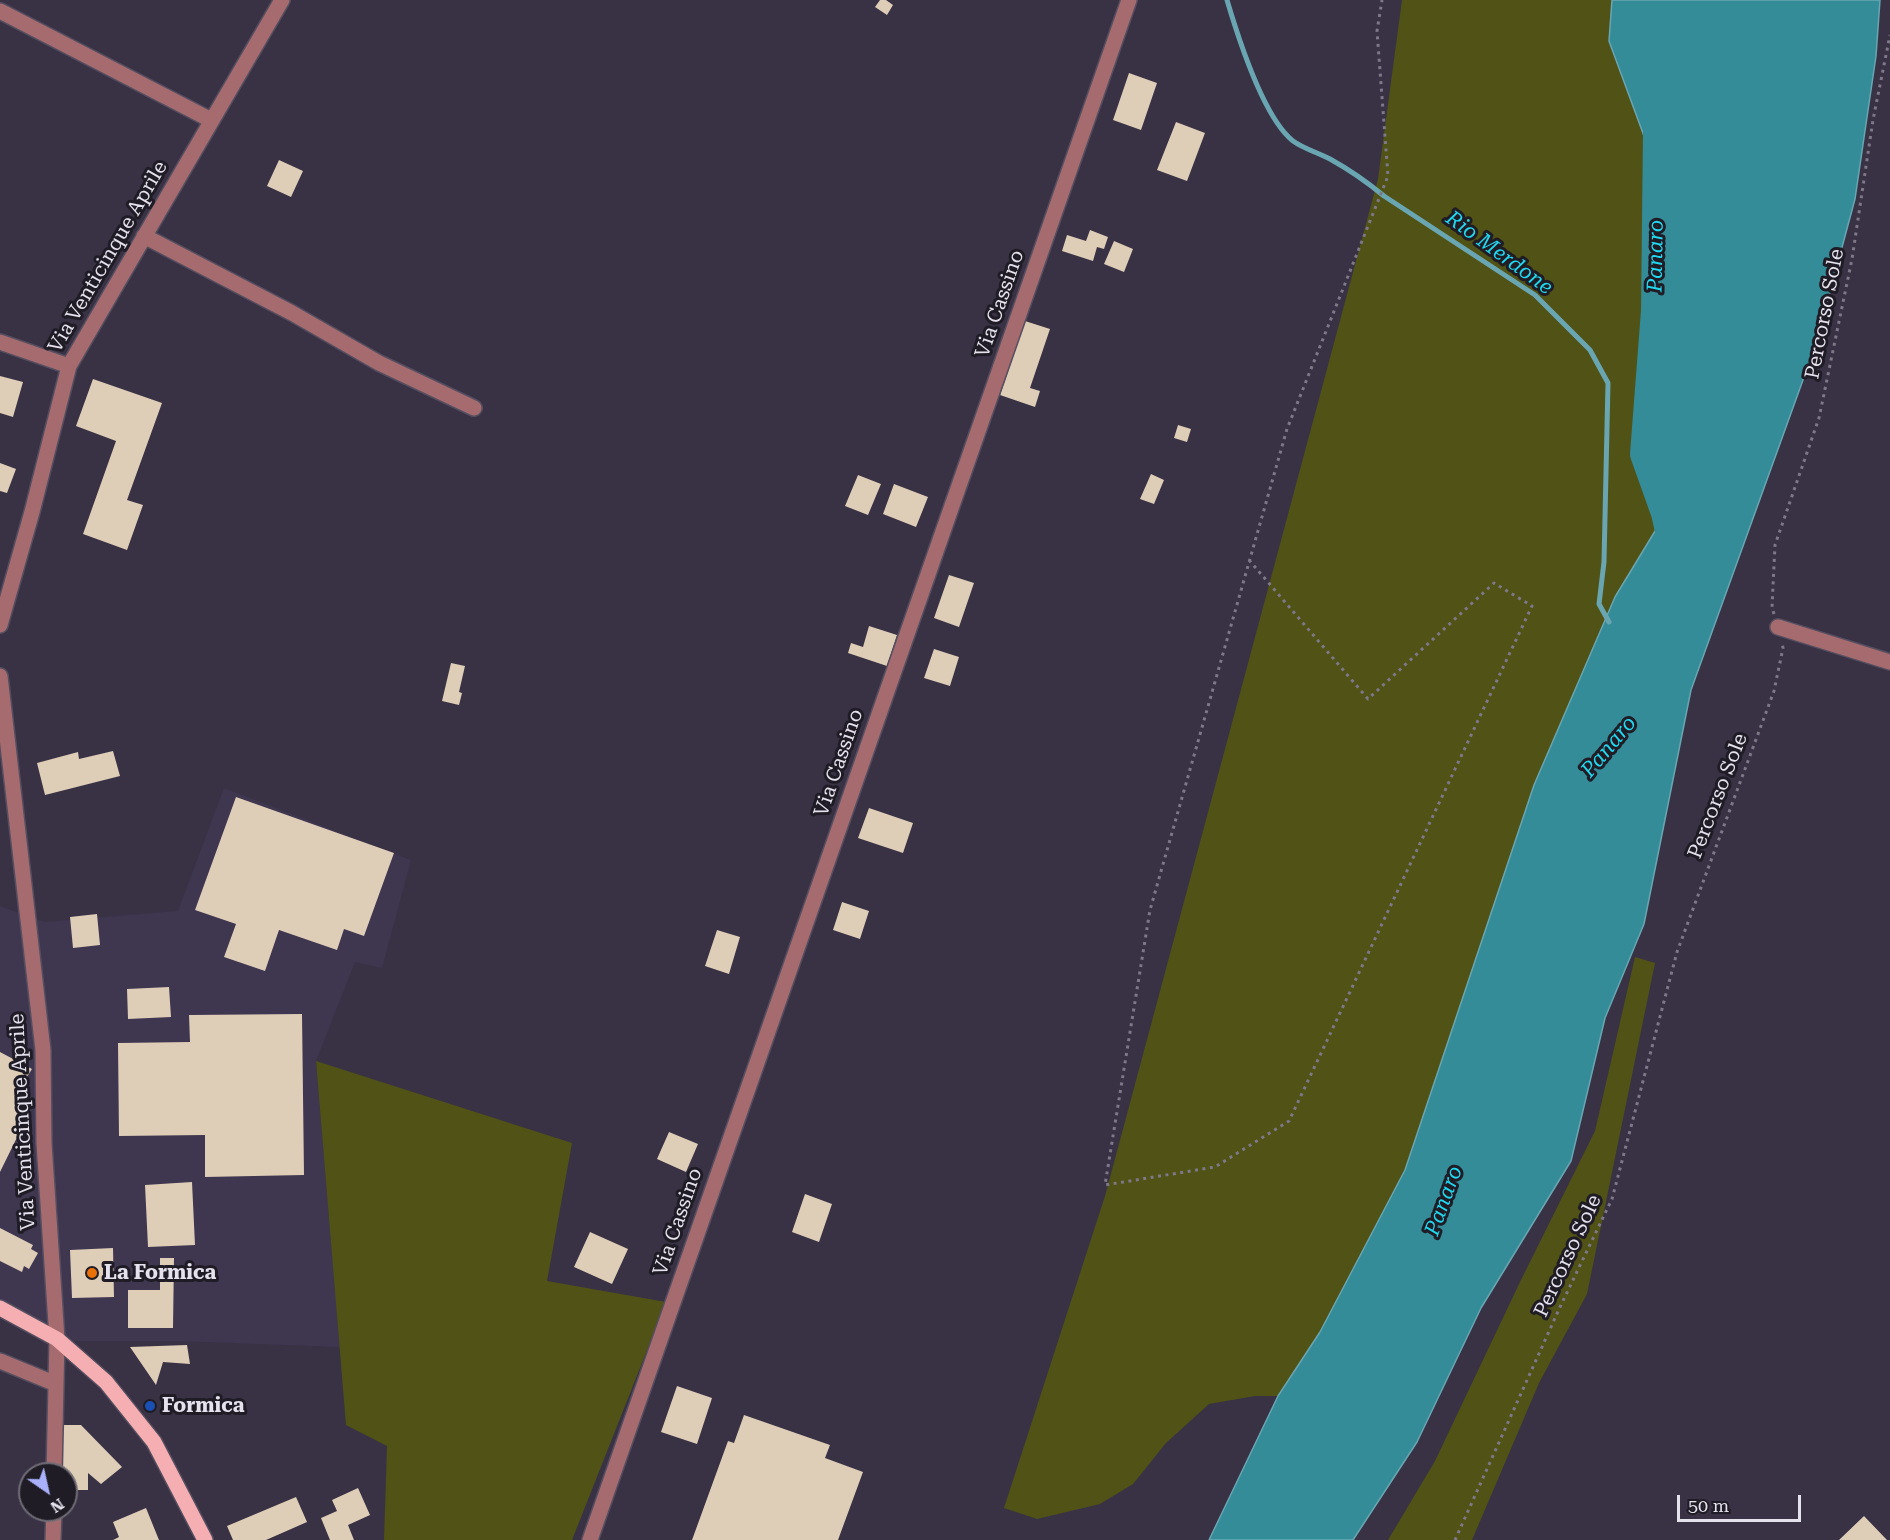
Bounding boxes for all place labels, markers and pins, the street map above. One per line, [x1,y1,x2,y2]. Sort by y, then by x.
place label: La Formica [104,1261,216,1285]
marker: La Formica [85,1266,99,1280]
place label: Formica [162,1394,245,1418]
marker: Formica [143,1399,157,1413]

